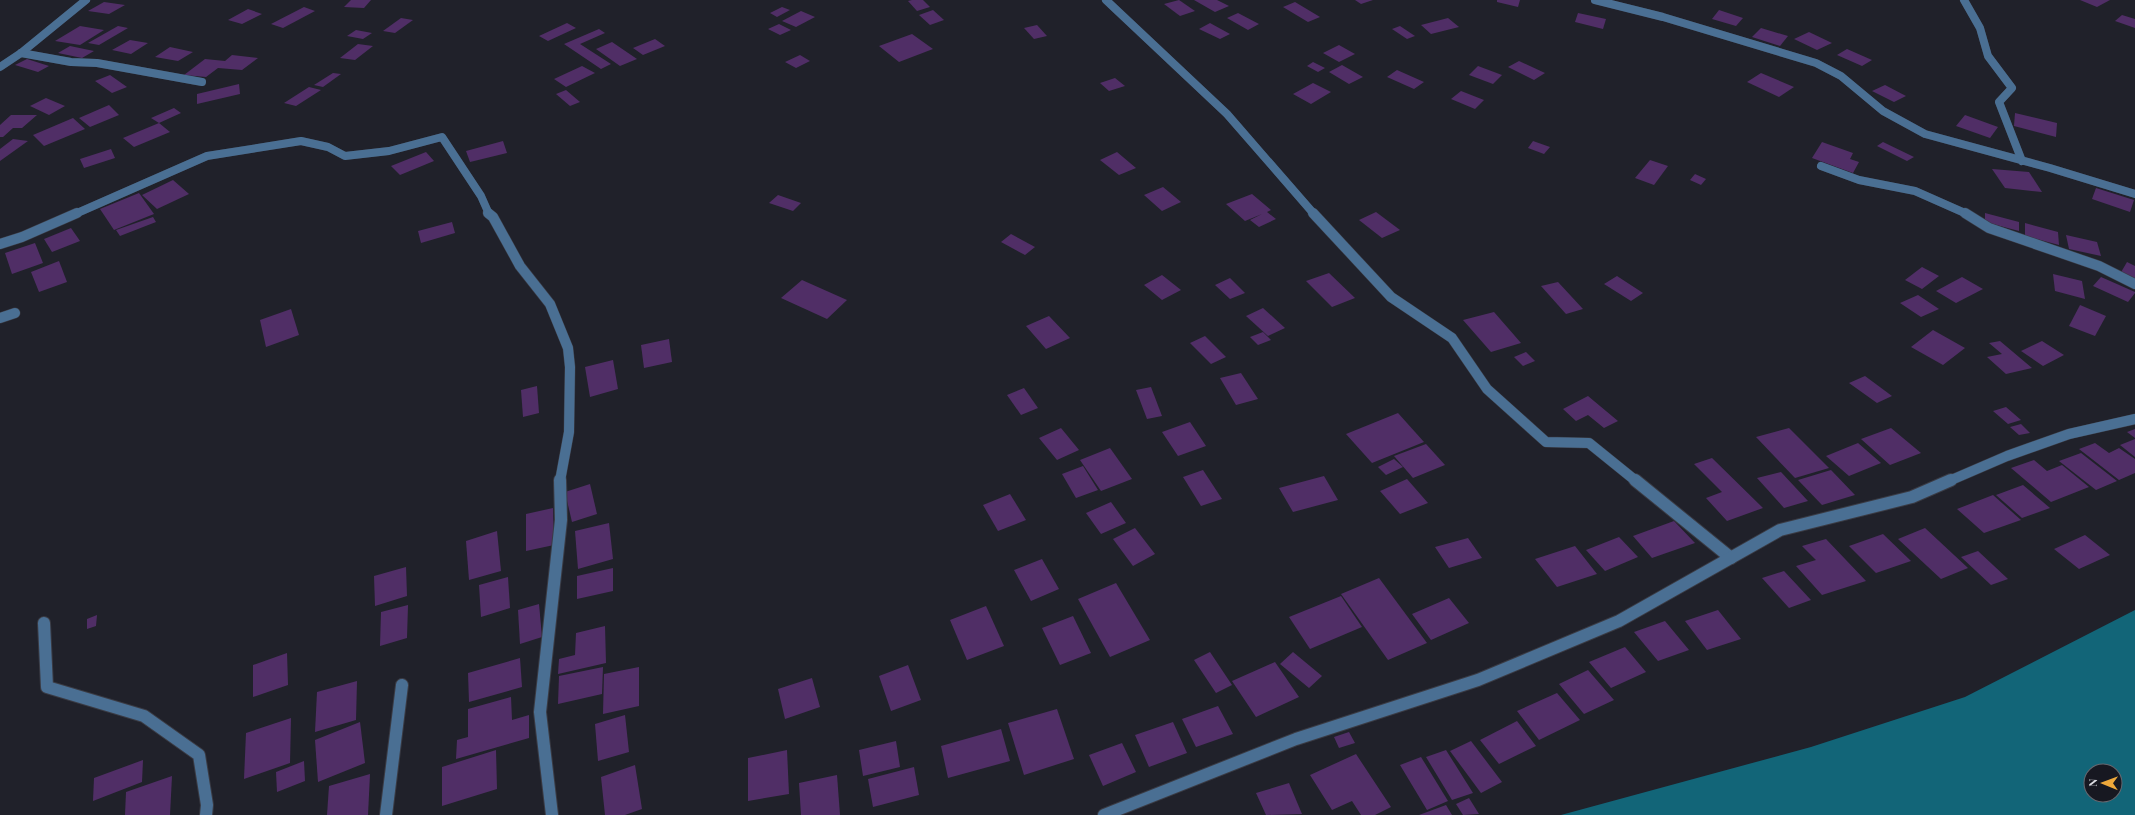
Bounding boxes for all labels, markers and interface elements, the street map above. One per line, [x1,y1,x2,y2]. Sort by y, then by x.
north arrow [2083,763,2123,803]
text: N [2085,779,2100,787]

